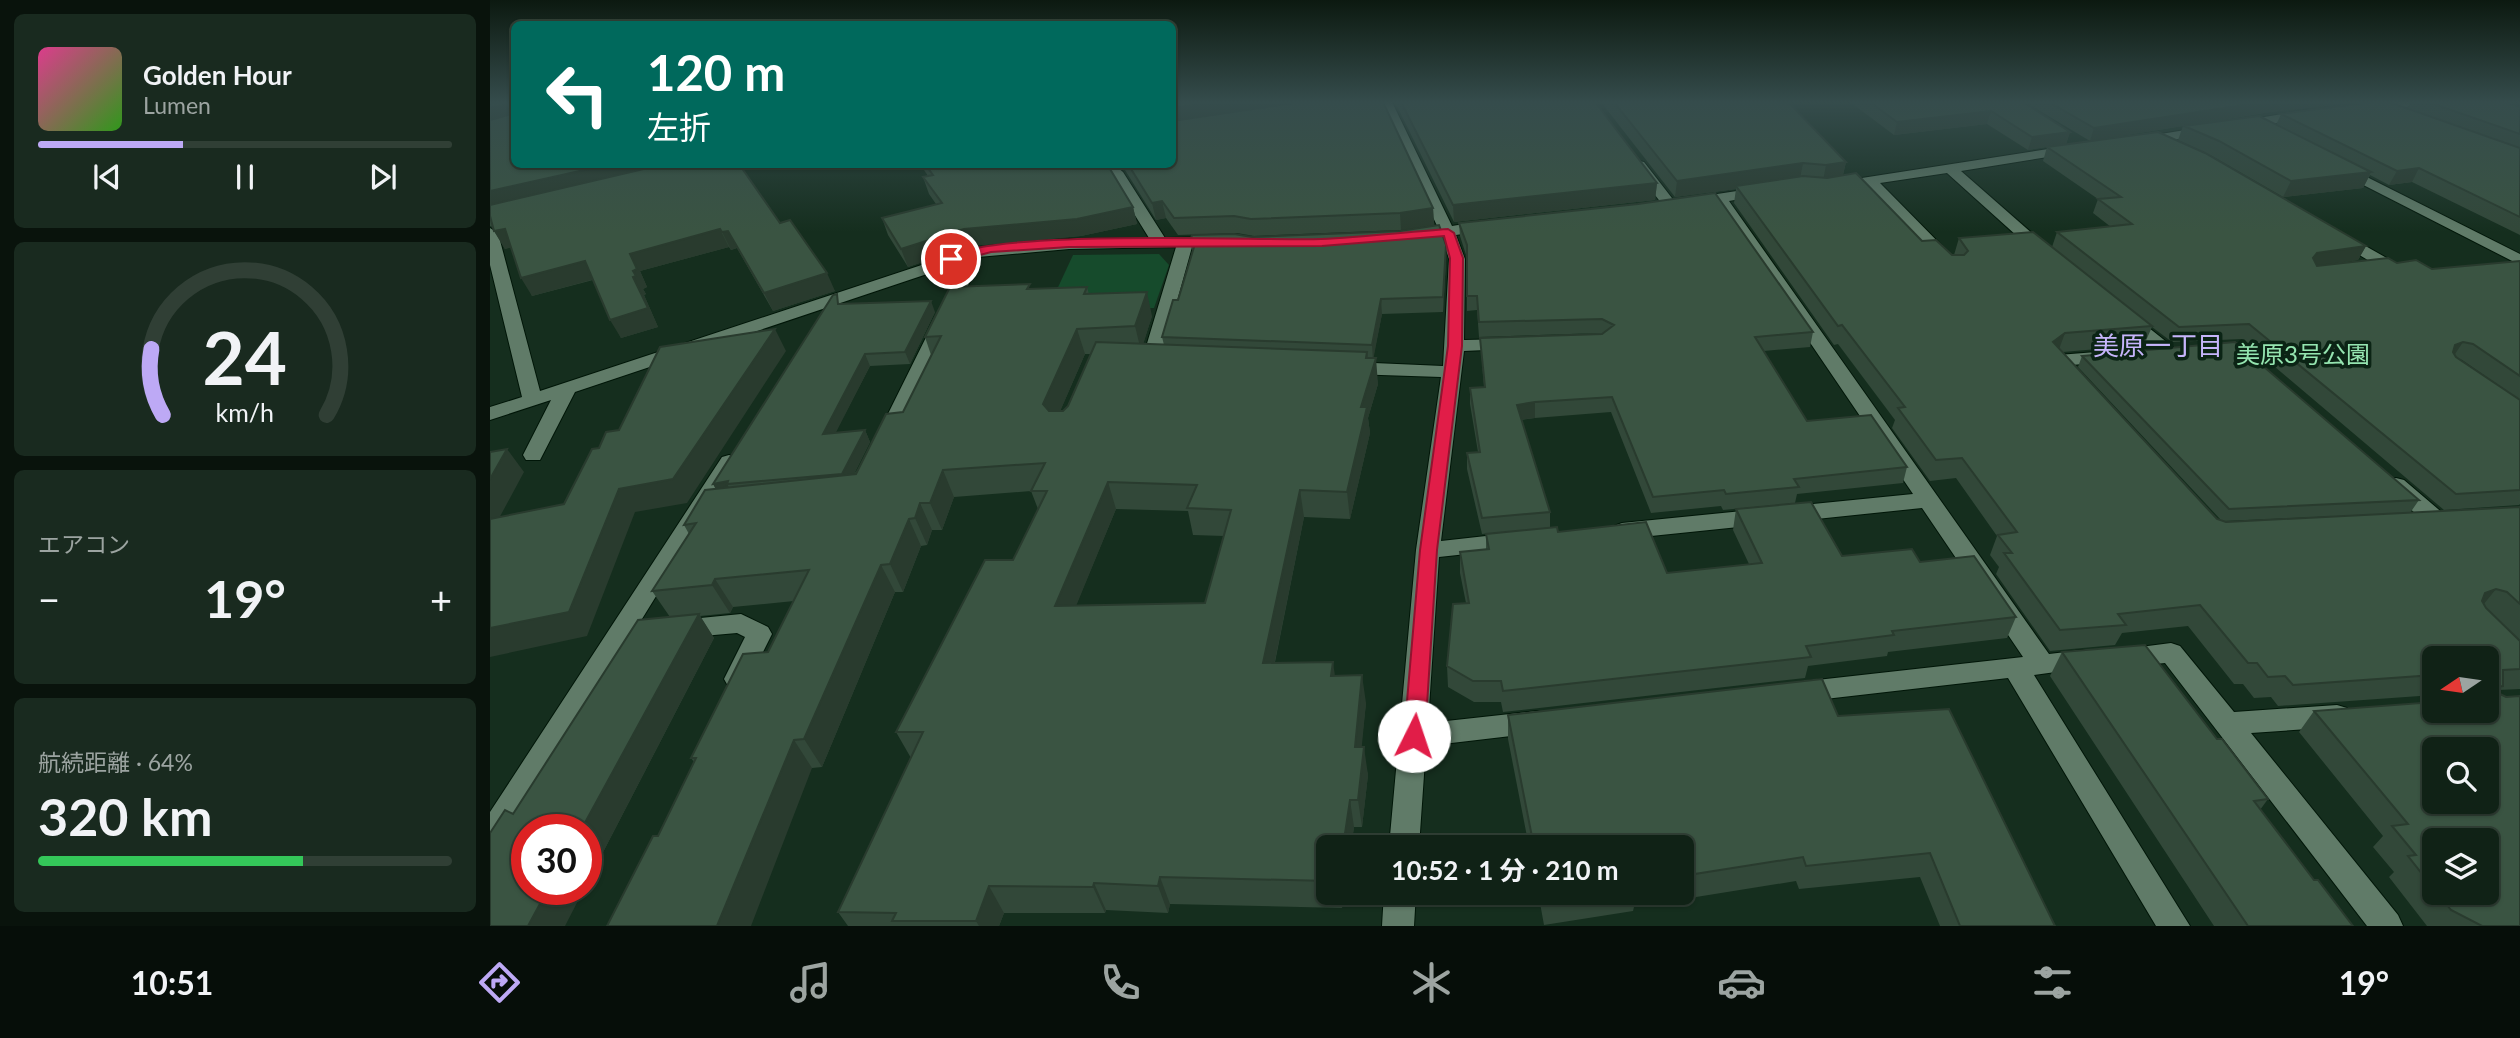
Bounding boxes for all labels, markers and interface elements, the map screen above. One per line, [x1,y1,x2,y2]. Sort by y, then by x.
text: 120 m [647,43,785,101]
icon: left [532,49,623,140]
text: Golden Hour [143,59,292,91]
text: Lumen [143,91,211,119]
text: 左折 [647,107,711,146]
icon: previous [88,158,126,196]
icon: pause [226,158,264,196]
icon: next [364,158,402,196]
pin [921,229,981,289]
icon: arrive [932,240,970,278]
text: 24 [203,313,287,401]
district label: 美原一丁目 [2093,329,2223,361]
park label: 美原3号公園 [2236,339,2370,368]
text: km/h [216,397,274,427]
text: エアコン [38,530,130,558]
text: 19° [204,567,286,629]
text: − [38,576,60,622]
text: + [430,576,452,622]
north arrow [2422,646,2499,723]
map controls [2422,646,2499,905]
position arrow [1377,699,1451,773]
button: search [2422,737,2499,814]
text: 航続距離 · 64% [38,748,193,776]
text: 320 km [38,785,212,847]
speed limit sign: 30 [511,814,602,905]
button: layers [2422,828,2499,905]
text: 10:52 · 1 分 · 210 m [1391,854,1619,886]
icon: directions [475,958,524,1007]
icon: music [786,958,835,1007]
icon: phone [1096,958,1145,1007]
icon: climate [1407,958,1456,1007]
icon: car [1717,958,1766,1007]
icon: filters [2028,958,2077,1007]
text: 10:51 [131,963,213,1002]
text: 19° [2339,963,2389,1002]

